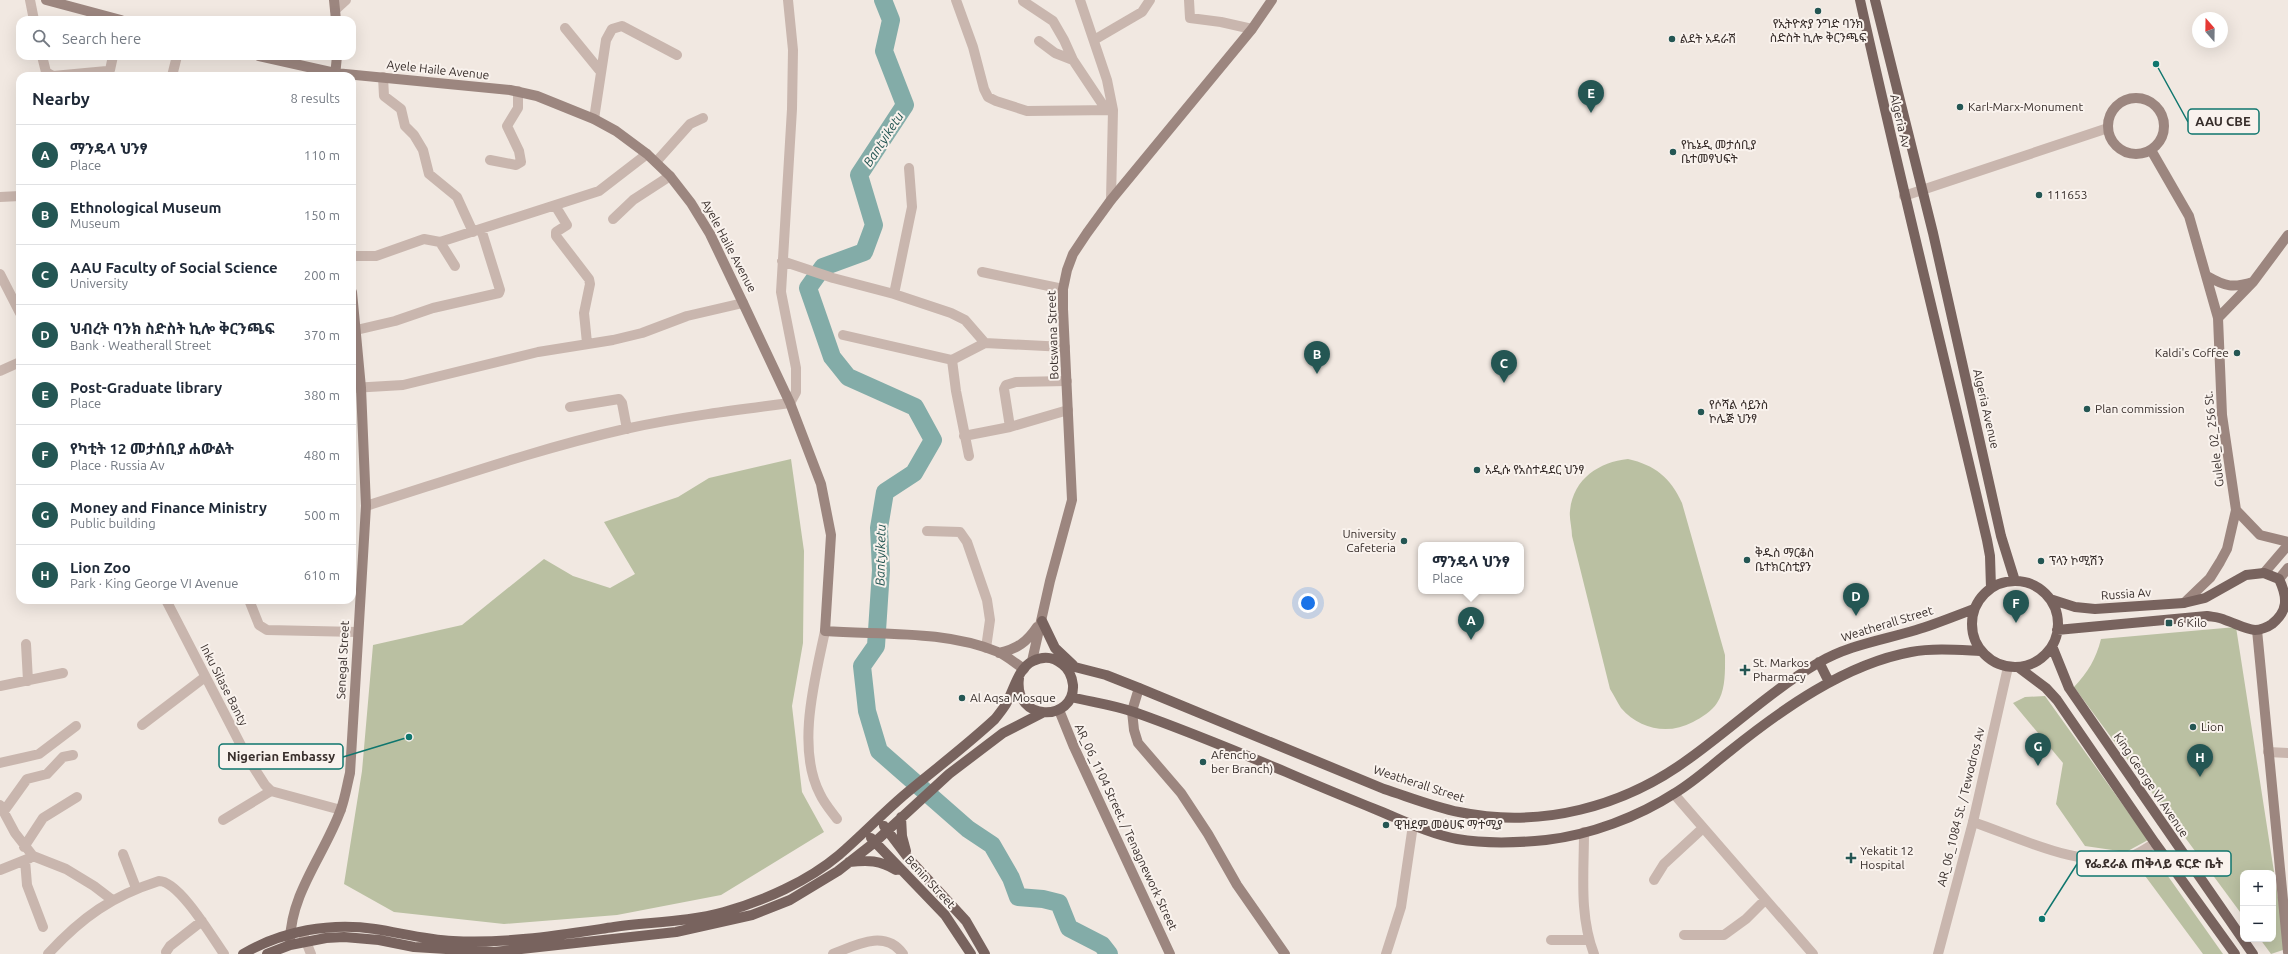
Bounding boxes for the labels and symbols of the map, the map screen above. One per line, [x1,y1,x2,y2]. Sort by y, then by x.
marker: የኢትዮጵያ ንግድ ባንክ ስድስት ኪሎ ቅርንጫፍ [1813,6,1823,16]
north arrow [2192,12,2228,48]
place label: የኢትዮጵያ ንግድ ባንክ ስድስት ኪሎ ቅርንጫፍ [1770,17,1867,44]
place label: ልደት አዳራሽ [1680,32,1736,45]
marker: ልደት አዳራሽ [1667,34,1677,44]
street label: Ayele Haile Avenue [386,58,490,81]
pin: E [1578,80,1604,113]
street label: Algeria Av [1888,93,1913,149]
place label: Karl-Marx-Monument [1968,100,2083,113]
marker: Karl-Marx-Monument [1955,102,1965,112]
water label: Bantyiketu [860,109,906,169]
callout: AAU CBE [2188,109,2259,134]
text: AAU CBE [2195,114,2251,128]
place label: የኬኔዲ መታሰቢያ ቤተመፃህፍት [1681,138,1756,165]
marker: የኬኔዲ መታሰቢያ ቤተመፃህፍት [1668,147,1678,157]
place label: 111653 [2047,188,2088,201]
marker: 111653 [2034,190,2044,200]
street label: Ayele Haile Avenue [700,197,759,294]
street label: Botswana Street [1044,290,1061,380]
pin: B [1304,341,1330,374]
place label: Kaldi's Coffee [2155,346,2229,359]
marker: Kaldi's Coffee [2232,348,2242,358]
pin: C [1491,350,1517,383]
street label: Algeria Avenue [1971,368,2002,450]
street label: Gulele_02_256 St. [2201,390,2226,488]
place label: የሶሻል ሳይንስ ኮሌጅ ህንፃ [1709,398,1768,425]
place label: Plan commission [2095,402,2185,415]
marker: Plan commission [2082,404,2092,414]
marker: የሶሻል ሳይንስ ኮሌጅ ህንፃ [1696,407,1706,417]
place label: አዲሱ የአስተዳደር ህንፃ [1485,463,1584,476]
marker: አዲሱ የአስተዳደር ህንፃ [1472,465,1482,475]
water label: Bantyiketu [872,524,888,586]
place label: University Cafeteria [1342,527,1396,554]
marker: University Cafeteria [1399,536,1409,546]
place label: ቅዱስ ማርቆስ ቤተክርስቲያን [1755,546,1814,573]
place label: ፕላን ኮሚሽን [2049,554,2104,567]
marker: ቅዱስ ማርቆስ ቤተክርስቲያን [1742,555,1752,565]
marker: ፕላን ኮሚሽን [2036,556,2046,566]
pin: D [1843,583,1869,616]
street label: Russia Av [2101,585,2152,602]
pin: F [2003,590,2029,623]
your location [1298,593,1318,613]
street label: Weatherall Street [1839,603,1935,644]
pin: A [1458,607,1484,640]
place label: 6 Kilo [2177,616,2207,629]
marker: 6 Kilo [2164,618,2174,628]
street label: Senegal Street [334,620,351,700]
street label: Inku Silase Banty [198,642,251,728]
place label: St. Markos Pharmacy [1753,656,1809,683]
marker: St. Markos Pharmacy [1740,665,1750,675]
place label: Al Aqsa Mosque [970,691,1056,704]
marker: Al Aqsa Mosque [957,693,967,703]
place label: Lion [2201,720,2224,733]
street label: AR_06_1104 Street. / Tenagnework Street [1073,722,1180,932]
marker: Lion [2188,722,2198,732]
street label: AR_06_1084 St. / Tewodros Av [1934,726,1987,888]
street label: King George VI Avenue [2112,730,2191,839]
pin: G [2025,733,2051,766]
callout: Nigerian Embassy [219,744,343,769]
pin: H [2187,744,2213,777]
place label: Afencho ber Branch) [1211,748,1273,776]
text: Nigerian Embassy [227,749,335,763]
marker: Afencho ber Branch) [1198,757,1208,767]
street label: Weatherall Street [1372,763,1467,804]
place label: ዊዝደም መፅሀፍ ማተሚያ [1394,818,1503,831]
marker: ዊዝደም መፅሀፍ ማተሚያ [1381,820,1391,830]
place label: Yekatit 12 Hospital [1860,844,1914,871]
callout: የፌደራል ጠቅላይ ፍርድ ቤት [2077,851,2231,876]
marker: Yekatit 12 Hospital [1845,852,1857,864]
street label: Benin Street [903,853,958,911]
text: የፌደራል ጠቅላይ ፍርድ ቤት [2085,856,2223,870]

